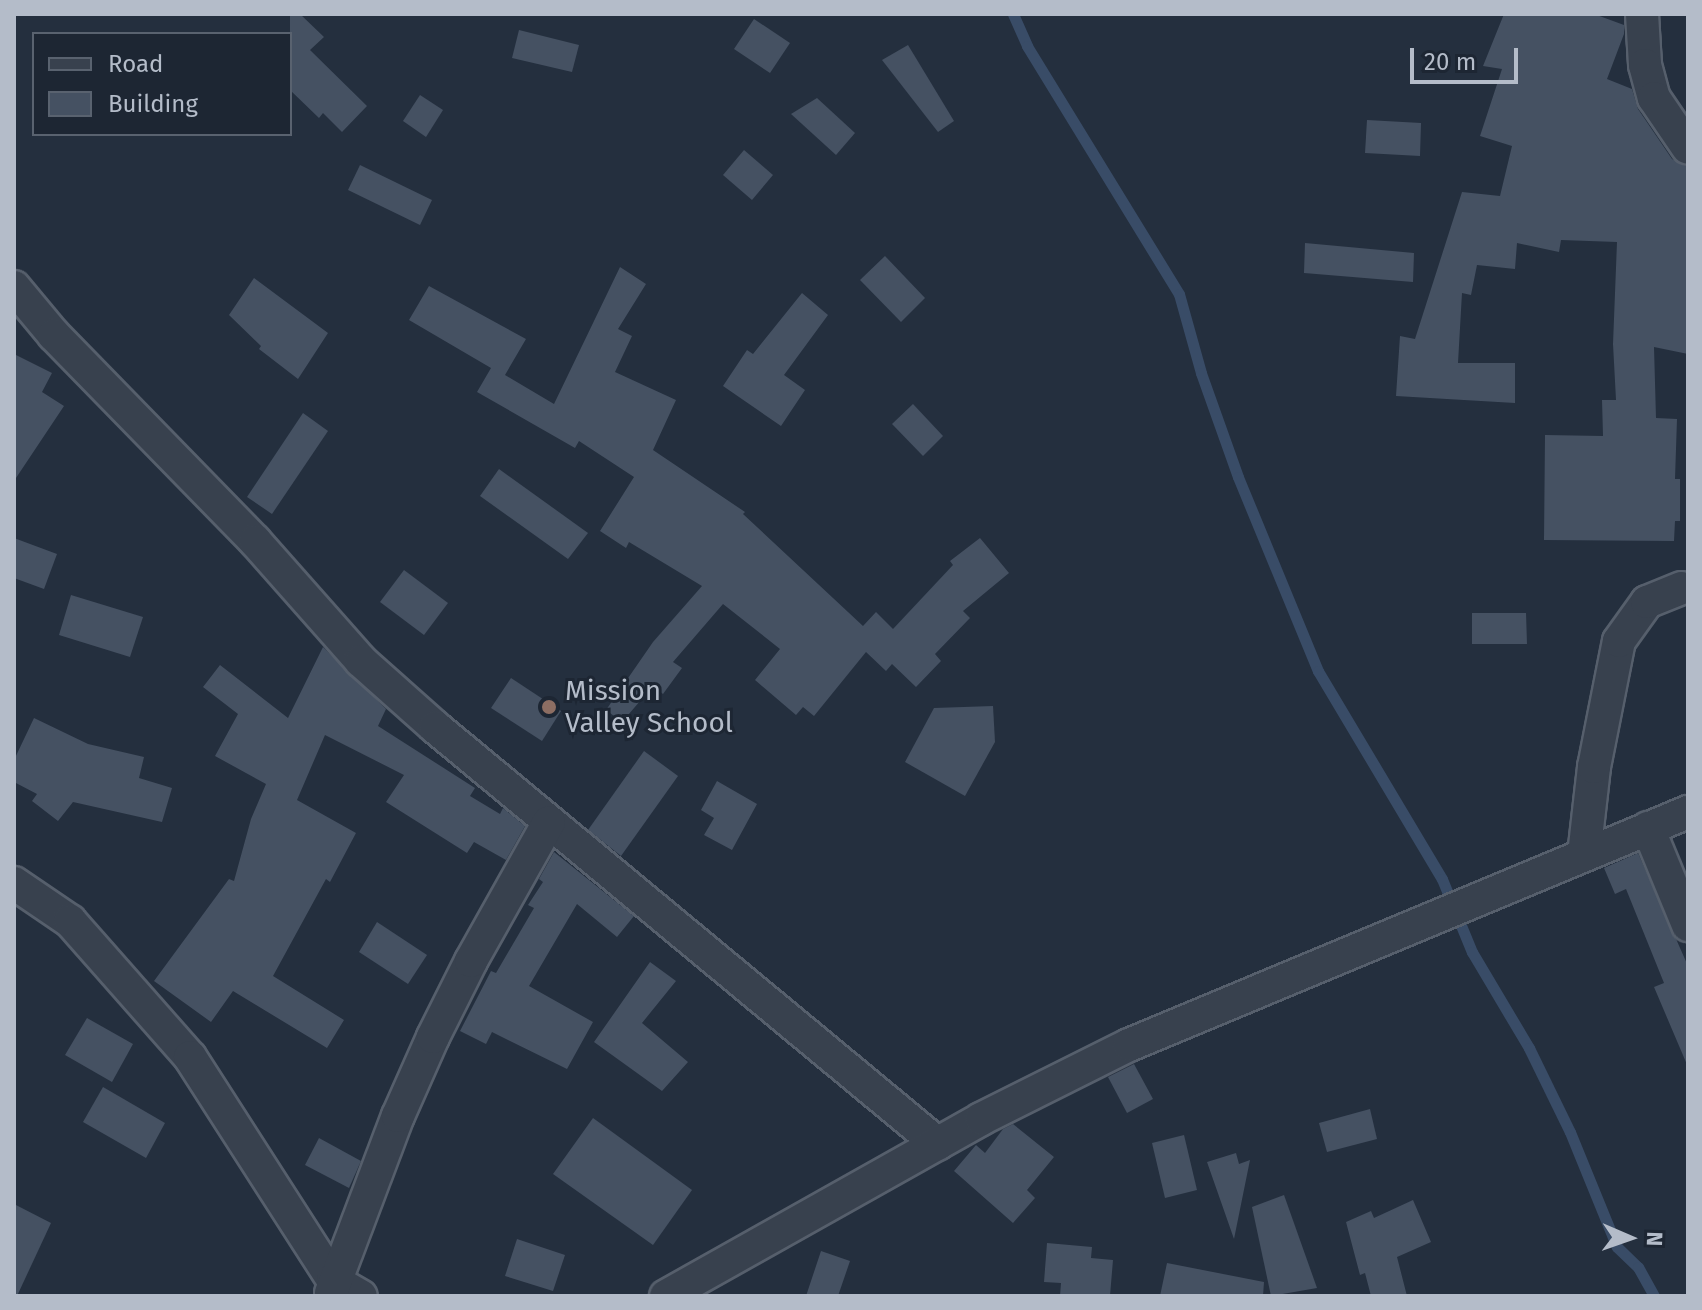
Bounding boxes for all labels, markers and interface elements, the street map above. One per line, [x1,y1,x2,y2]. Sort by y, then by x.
legend [32,32,292,136]
scale bar [1414,32,1522,82]
text: 20 m [1424,48,1476,76]
text: Road [108,50,163,78]
text: Building [108,90,198,118]
place label: Mission Valley School [565,674,733,740]
marker: Mission Valley School [540,698,558,716]
north arrow [1590,1198,1670,1278]
text: N [1641,1231,1668,1247]

